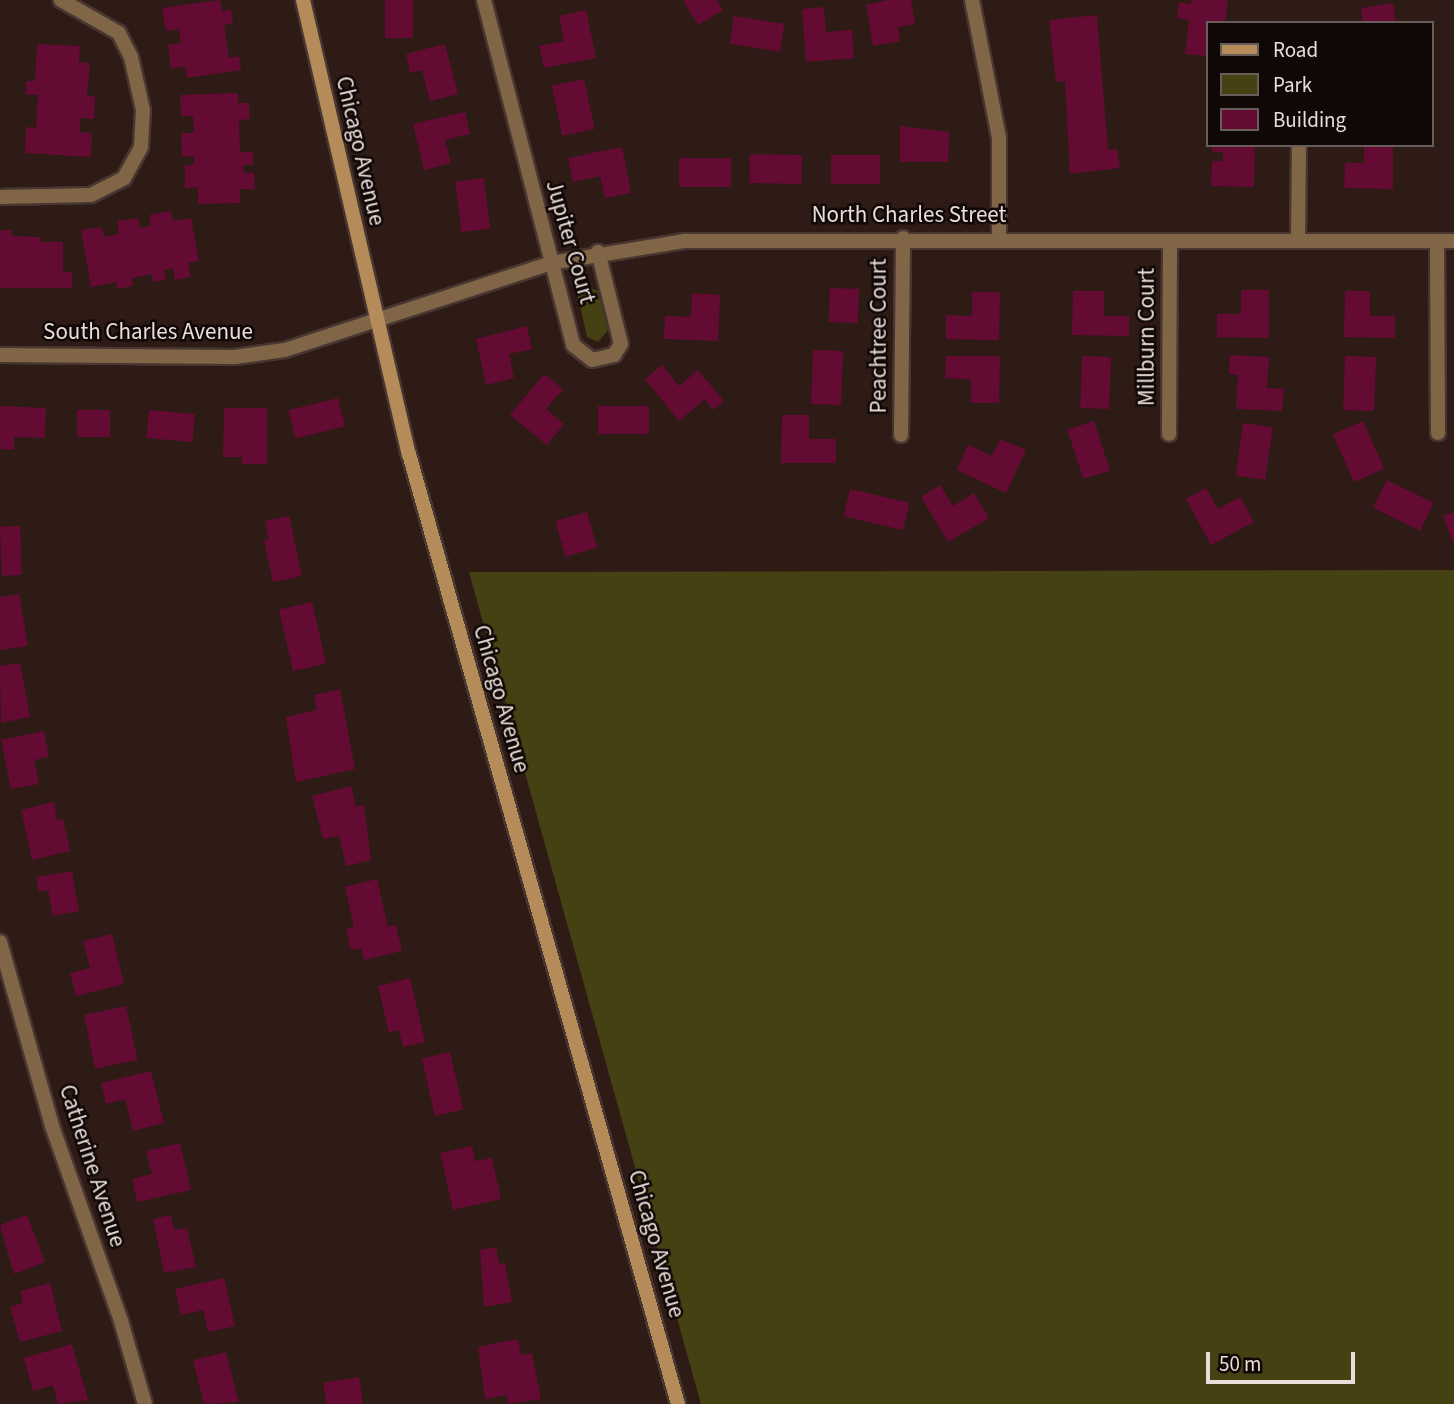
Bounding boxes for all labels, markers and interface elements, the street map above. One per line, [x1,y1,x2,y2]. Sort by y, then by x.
legend [1206,21,1433,147]
text: Road [1273,35,1318,65]
text: Park [1273,70,1312,100]
street label: Chicago Avenue [329,74,391,228]
text: Building [1273,105,1346,135]
street label: Jupiter Court [539,177,601,307]
street label: North Charles Street [812,201,1006,229]
street label: Peachtree Court [865,259,893,413]
street label: Millburn Court [1133,268,1161,406]
street label: South Charles Avenue [43,318,253,346]
street label: Chicago Avenue [467,622,535,776]
street label: Catherine Avenue [53,1081,131,1251]
street label: Chicago Avenue [622,1167,690,1321]
scale bar [1209,1338,1358,1382]
text: 50 m [1219,1349,1261,1379]

